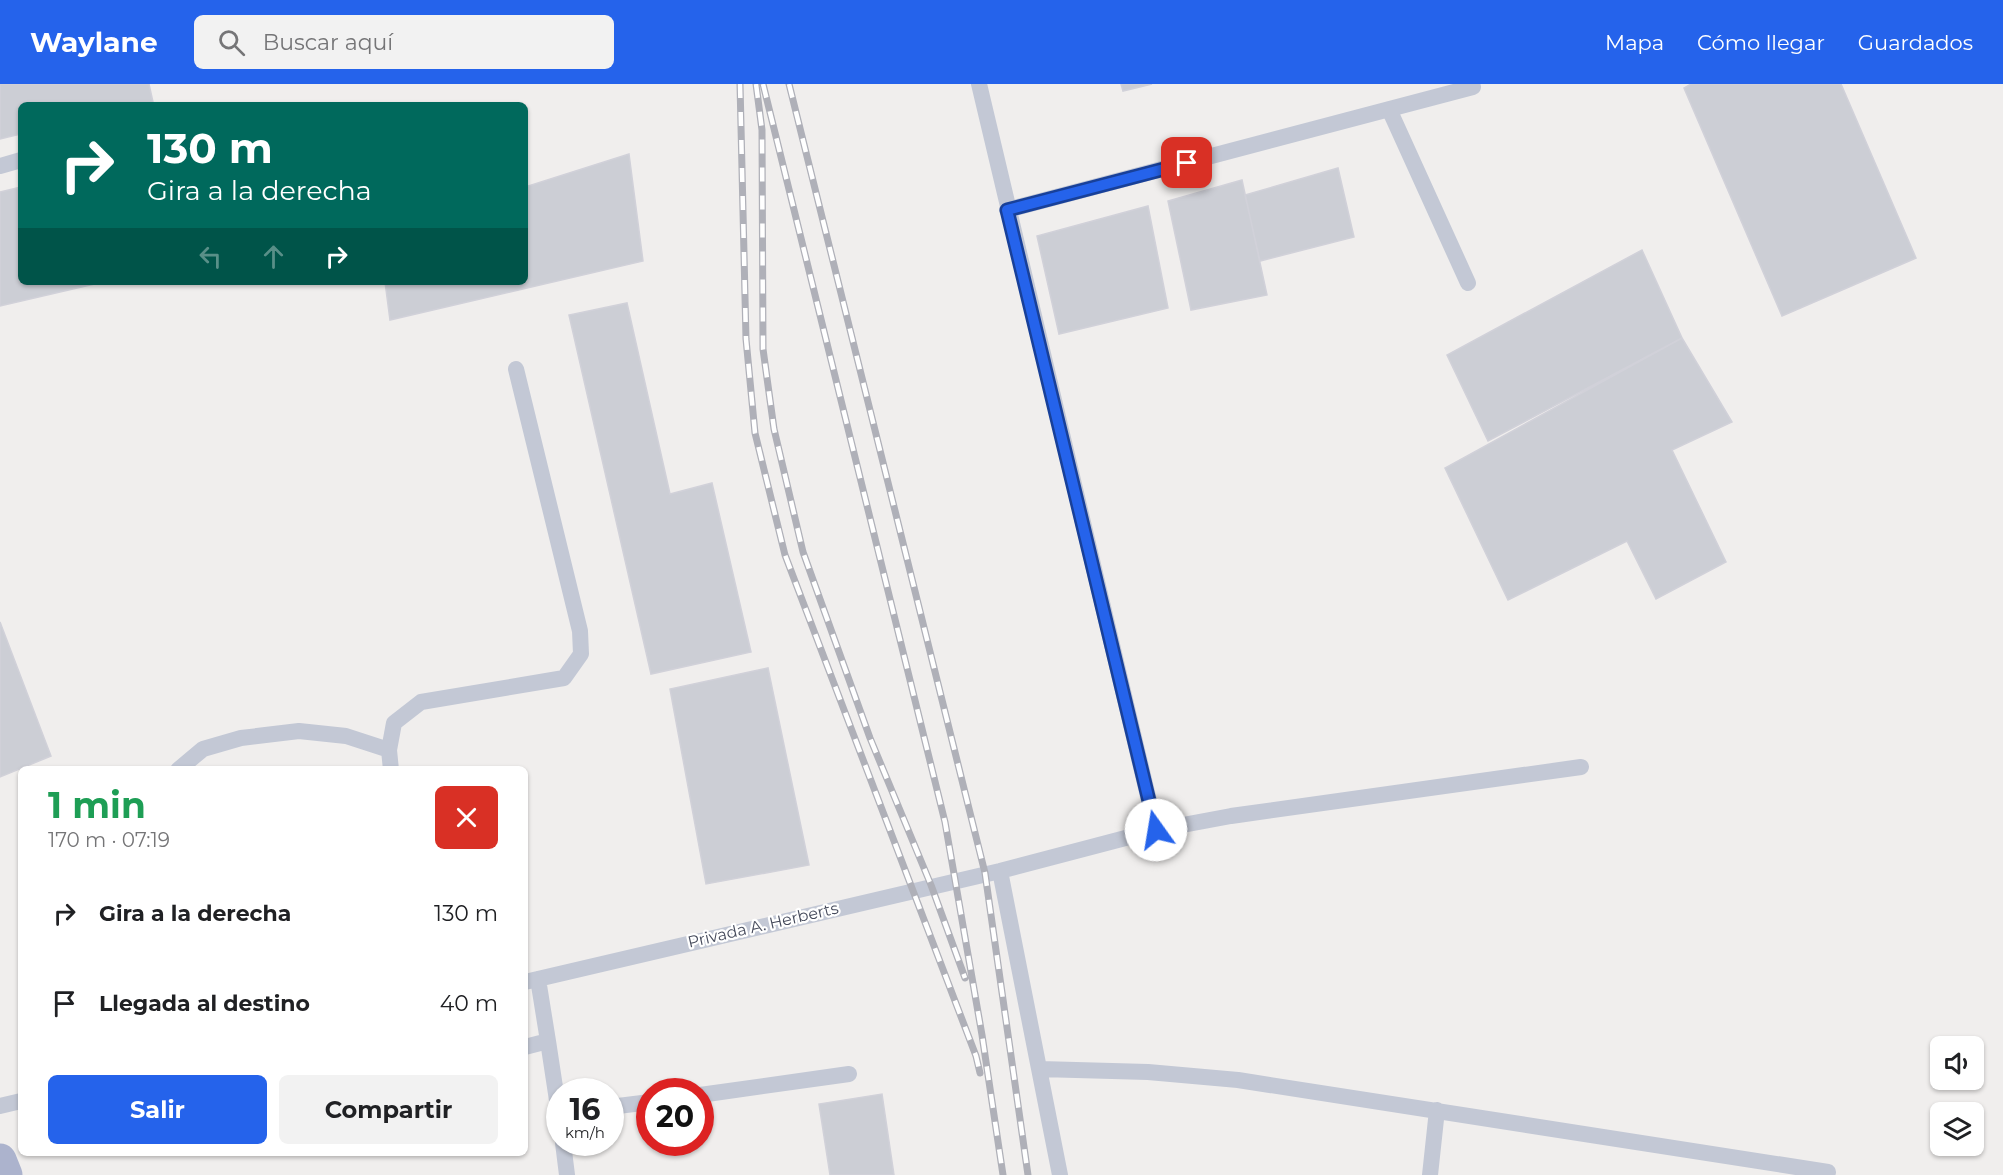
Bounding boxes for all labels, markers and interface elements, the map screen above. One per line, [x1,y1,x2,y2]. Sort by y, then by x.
search box [194,15,614,69]
text: Waylane [30,25,158,59]
icon: search [215,26,248,59]
text: Buscar aquí [263,29,393,56]
text: Mapa [1605,30,1664,55]
text: Cómo llegar [1697,30,1825,55]
text: Guardados [1858,30,1973,55]
text: 130 m [147,122,273,174]
icon: right [48,126,126,204]
pin [1161,137,1212,188]
icon: arrive [1170,146,1203,179]
text: Gira a la derecha [147,174,372,207]
icon: left [194,240,227,273]
icon: ahead [257,240,290,273]
icon: right [320,240,353,273]
text: 1 min [48,783,146,827]
button: close [435,786,498,849]
position arrow [1124,798,1188,862]
text: 170 m · 07:19 [48,828,170,852]
icon: right [48,897,81,930]
street label: Privada A. Herberts [686,898,840,952]
text: Gira a la derecha [99,900,291,927]
text: 130 m [434,900,498,927]
icon: arrive [48,987,81,1020]
text: Llegada al destino [99,990,310,1017]
text: 40 m [440,990,498,1017]
map controls [1930,1036,1984,1156]
button: sound [1930,1036,1984,1090]
button: Salir [48,1075,267,1144]
button: Compartir [279,1075,498,1144]
speed limit sign: 20 [636,1078,714,1156]
text: 16 [570,1091,600,1128]
button: layers [1930,1102,1984,1156]
text: km/h [565,1123,605,1142]

